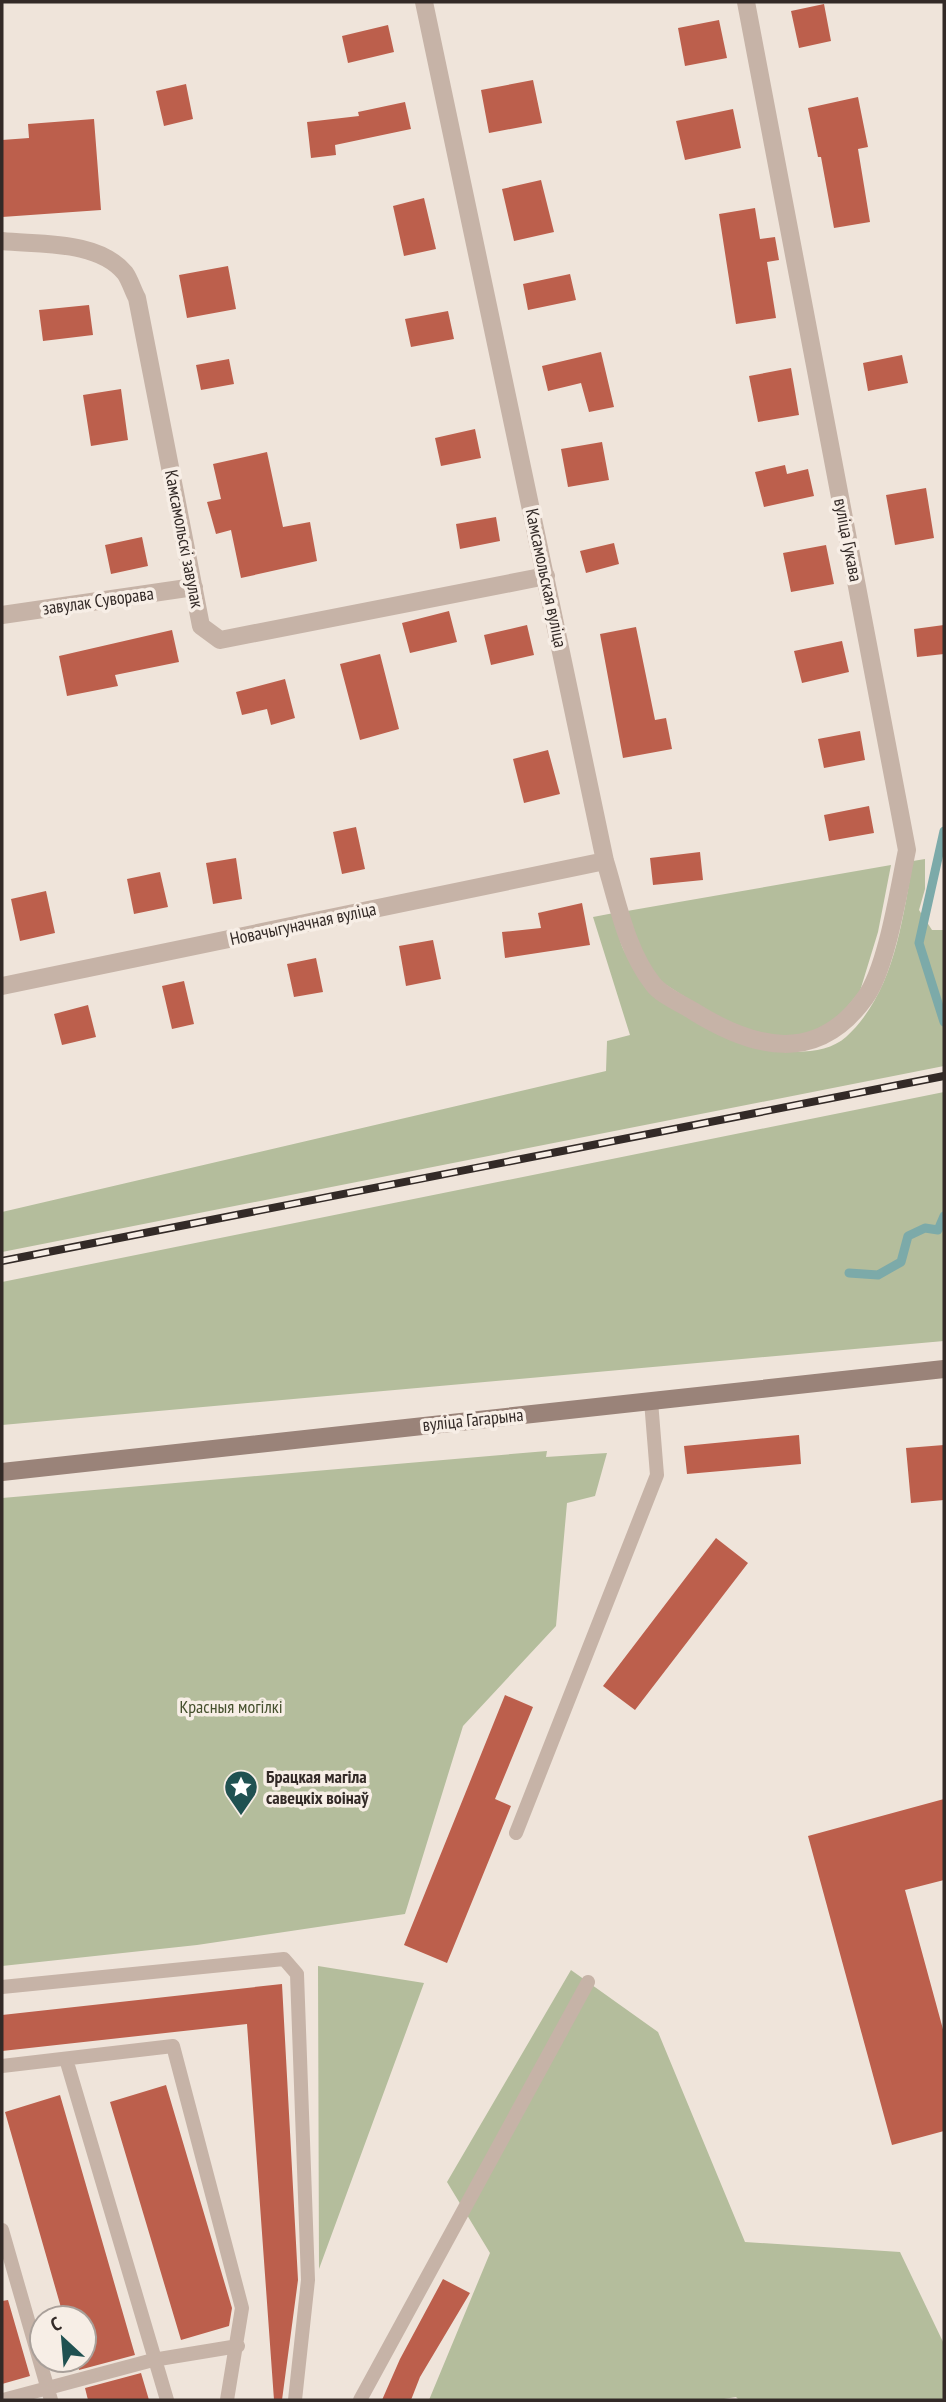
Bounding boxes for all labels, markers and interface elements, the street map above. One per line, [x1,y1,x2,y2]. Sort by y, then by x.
street label: Камсамольскі завулак [160,468,209,610]
street label: вуліца Гукава [829,496,868,583]
street label: Камсамольская вуліца [521,506,572,650]
street label: завулак Суворава [41,581,155,620]
street label: Новачыгуначная вуліца [228,897,378,950]
street label: вуліца Гагарына [421,1403,524,1436]
park label: Красныя могілкі [179,1695,283,1718]
place label: Брацкая магіла савецкіх воінаў [266,1765,369,1809]
place icon: Брацкая магіла савецкіх воінаў [222,1768,260,1817]
north arrow [28,2304,98,2374]
text: С [46,2311,65,2336]

